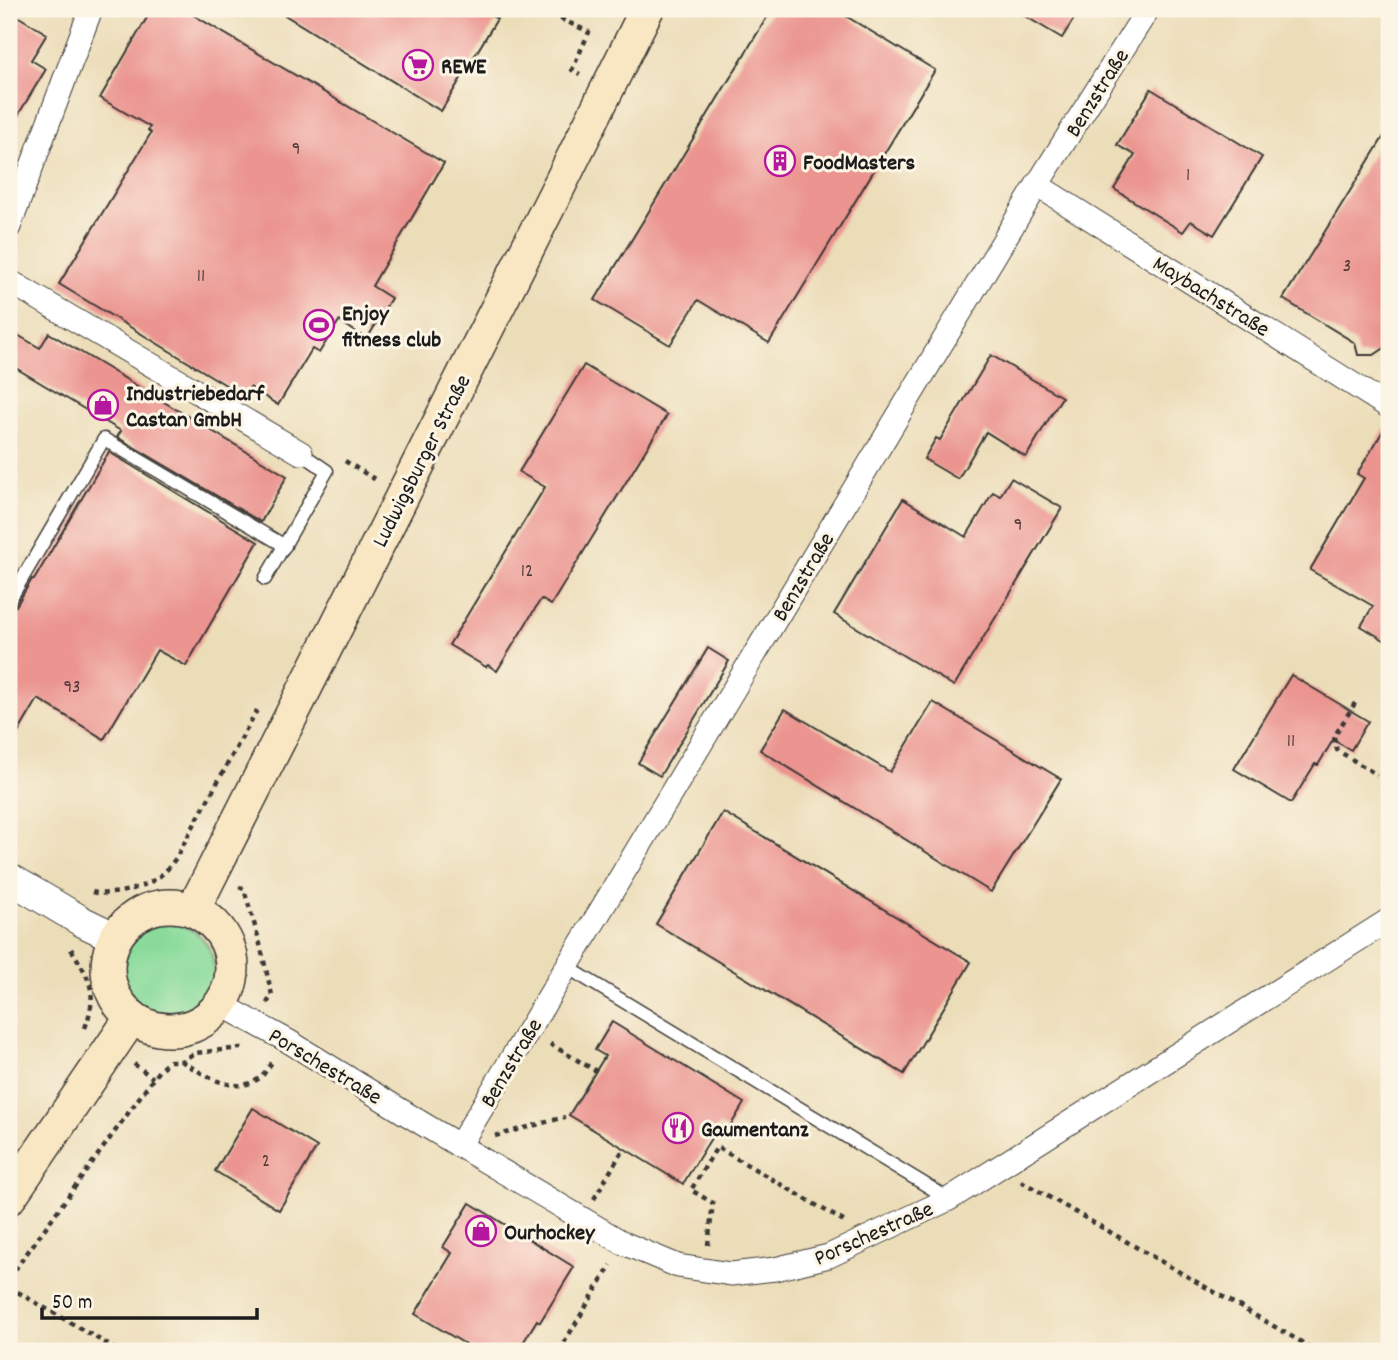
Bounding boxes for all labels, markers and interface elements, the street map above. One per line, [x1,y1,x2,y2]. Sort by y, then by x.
street label: Benzstraße [1059,43,1139,145]
supermarket icon: REWE [401,48,435,82]
place label: REWE [441,52,487,85]
house number: 9 [292,137,300,164]
building icon: FoodMasters [763,144,797,178]
place label: FoodMasters [803,148,916,181]
house number: 1 [1186,163,1190,190]
street label: Maybachstraße [1145,249,1275,347]
house number: 3 [1343,254,1351,281]
house number: 11 [197,264,205,291]
place label: Enjoy fitness club [341,299,441,358]
sports icon: Enjoy fitness club [302,308,336,342]
street label: Ludwigsburger Straße [365,369,481,554]
place label: Industriebedarf Castan GmbH [126,379,265,438]
shop icon: Industriebedarf Castan GmbH [86,388,120,422]
house number: 9 [1014,513,1022,540]
street label: Benzstraße [765,527,845,629]
house number: 12 [521,559,533,586]
house number: 93 [63,675,81,702]
house number: 11 [1287,729,1295,756]
street label: Benzstraße [473,1013,553,1115]
street label: Porschestraße [261,1021,387,1115]
restaurant icon: Gaumentanz [661,1111,695,1145]
place label: Gaumentanz [701,1115,809,1148]
house number: 2 [262,1149,270,1176]
street label: Porschestraße [810,1194,939,1276]
shop icon: Ourhockey [464,1214,498,1248]
place label: Ourhockey [504,1218,596,1251]
scale bar [42,1276,257,1320]
text: 50 m [52,1289,92,1319]

